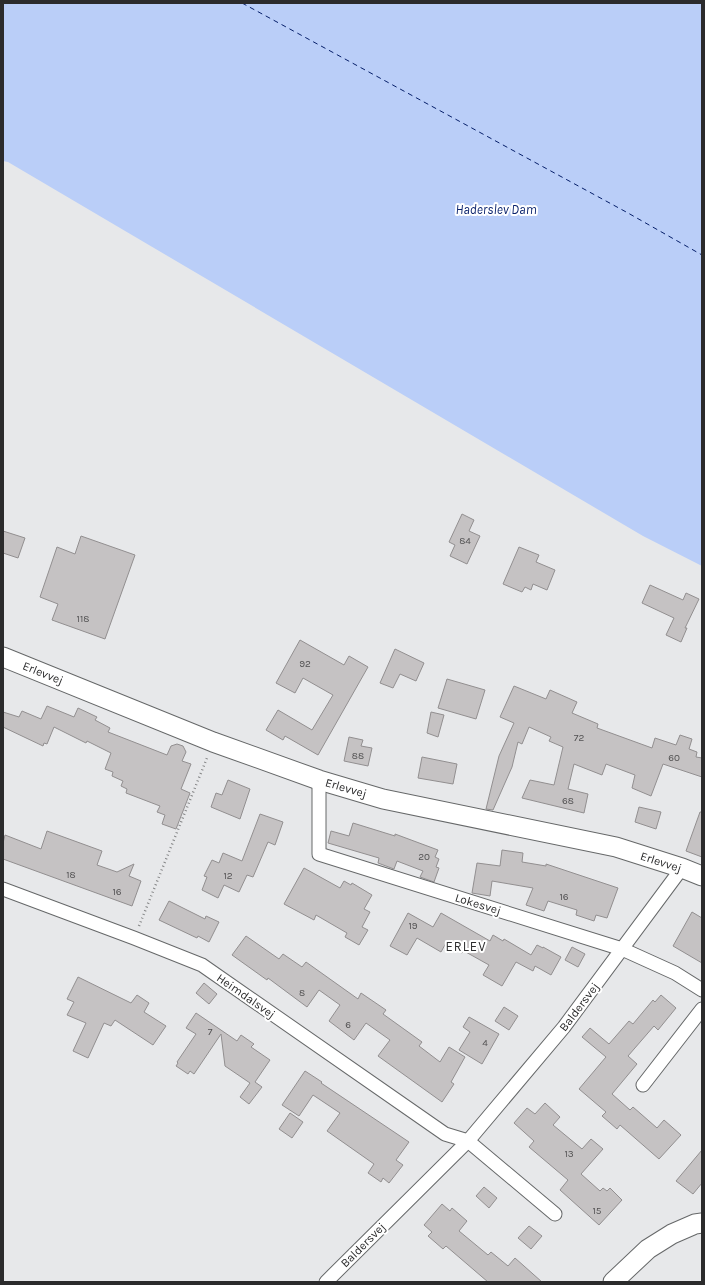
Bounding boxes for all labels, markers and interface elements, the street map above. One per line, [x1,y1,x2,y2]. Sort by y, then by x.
water label: Haderslev Dam [455,202,537,217]
house number: 84 [459,535,471,547]
house number: 118 [77,613,89,625]
house number: 92 [299,658,311,670]
street label: Erlevvej [21,659,65,687]
house number: 72 [574,732,584,744]
house number: 88 [352,750,364,762]
house number: 60 [668,752,680,764]
street label: Erlevvej [324,775,368,801]
house number: 68 [562,795,574,807]
street label: Erlevvej [639,849,683,875]
house number: 20 [418,851,430,863]
house number: 18 [66,869,76,881]
house number: 12 [223,870,233,882]
house number: 16 [112,886,122,898]
street label: Lokesvej [453,890,503,918]
house number: 16 [559,891,569,903]
house number: 19 [408,920,418,932]
district label: ERLEV [446,939,486,954]
street label: Heimdalsvej [214,971,278,1021]
street label: Baldersvej [556,980,602,1034]
house number: 8 [299,987,305,999]
house number: 6 [345,1019,351,1031]
house number: 7 [208,1026,213,1038]
house number: 4 [482,1037,488,1049]
house number: 13 [564,1148,574,1160]
house number: 15 [593,1205,602,1217]
street label: Baldersvej [338,1220,388,1270]

